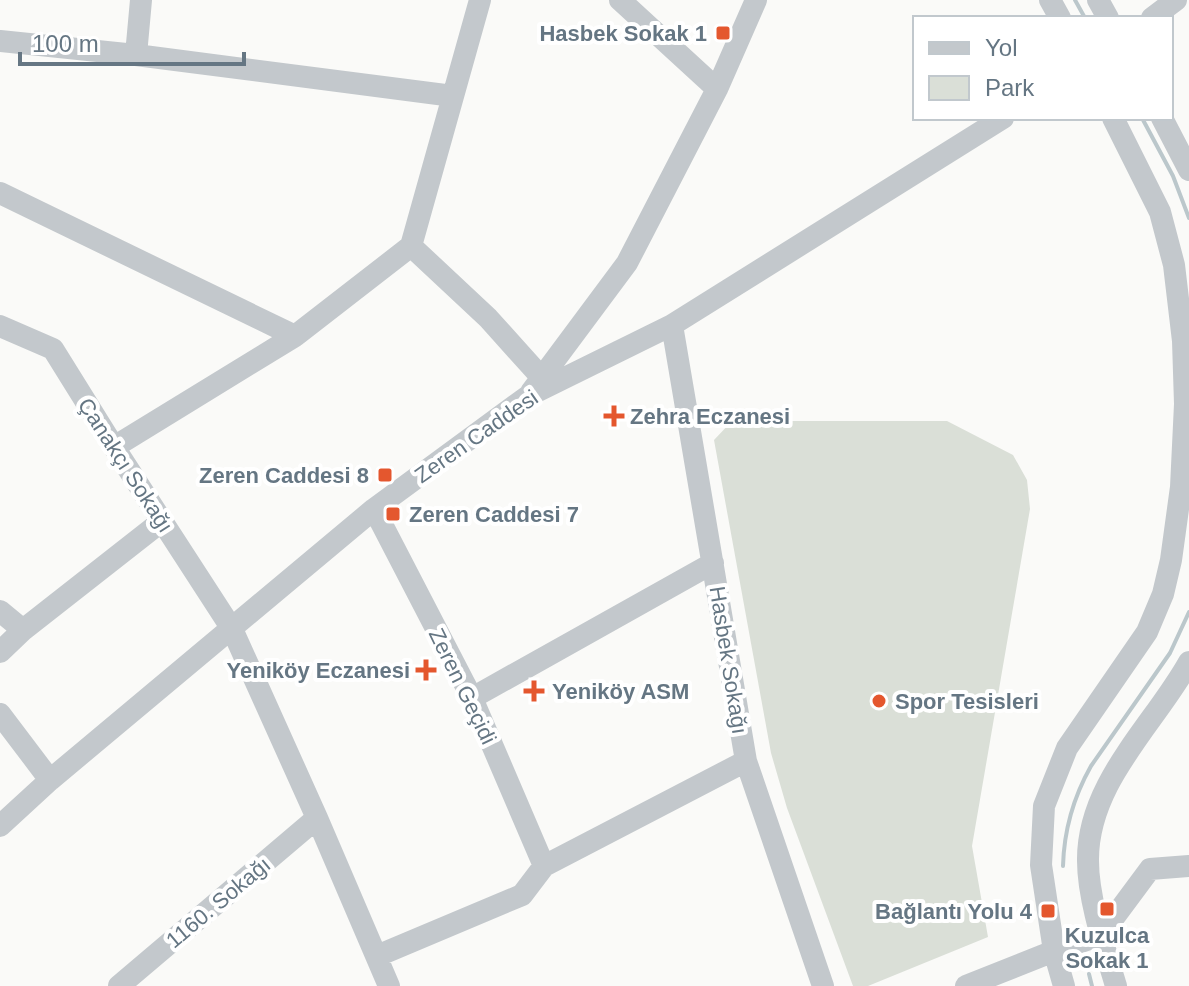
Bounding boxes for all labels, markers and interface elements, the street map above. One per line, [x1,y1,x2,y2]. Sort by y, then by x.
scale bar [20,16,244,66]
legend [913,16,1173,120]
place label: Hasbek Sokak 1 [539,21,707,46]
marker: Hasbek Sokak 1 [714,24,732,42]
text: 100 m [32,30,99,57]
text: Yol [985,34,1017,61]
text: Park [985,74,1035,101]
street label: Zeren Caddesi [410,385,543,488]
street label: Çanakçı Sokağı [73,393,178,537]
place label: Zehra Eczanesi [630,404,790,429]
marker: Zehra Eczanesi [605,407,623,425]
place label: Zeren Caddesi 8 [199,463,369,488]
marker: Zeren Caddesi 8 [376,466,394,484]
place label: Zeren Caddesi 7 [409,502,579,527]
marker: Zeren Caddesi 7 [384,505,402,523]
street label: Hasbek Sokağı [704,584,753,736]
street label: Zeren Geçidi [424,624,501,748]
place label: Yeniköy Eczanesi [227,658,410,683]
marker: Yeniköy Eczanesi [417,661,435,679]
place label: Yeniköy ASM [552,679,689,704]
marker: Yeniköy ASM [523,680,545,702]
place label: Spor Tesisleri [895,689,1039,714]
marker: Spor Tesisleri [870,692,888,710]
street label: 1160. Sokağı [161,852,275,953]
place label: Bağlantı Yolu 4 [875,899,1033,924]
marker: Kuzulca Sokak 1 [1098,900,1116,918]
marker: Bağlantı Yolu 4 [1039,902,1057,920]
place label: Kuzulca Sokak 1 [1065,923,1150,973]

